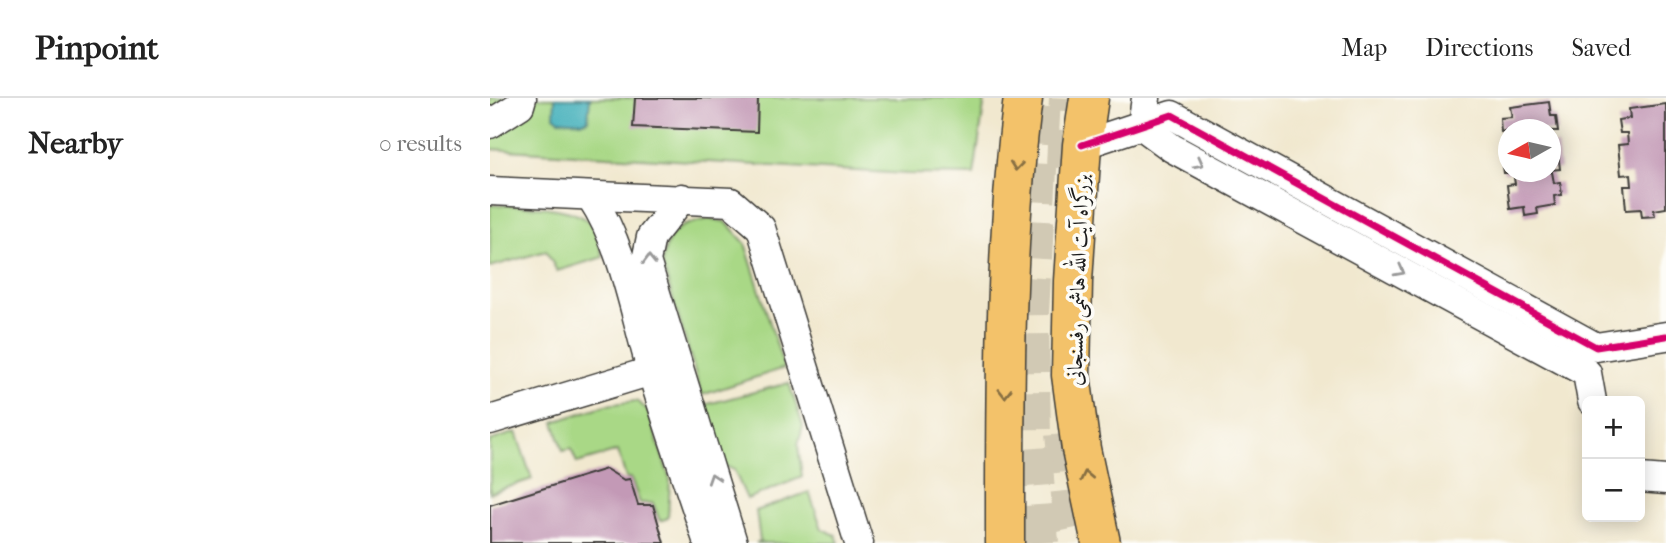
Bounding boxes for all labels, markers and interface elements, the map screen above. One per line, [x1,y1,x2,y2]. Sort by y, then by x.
text: Pinpoint [35,29,159,68]
text: Map [1341,34,1387,62]
text: Directions [1425,34,1533,62]
text: Saved [1571,34,1631,62]
north arrow [1498,119,1561,182]
text: Nearby [28,126,123,161]
text: 0 results [379,130,462,157]
one-way arrow [1192,155,1205,168]
one-way arrow [1008,160,1023,172]
street label: بزرگراه آیت الله هاشمی رفسنجانی [1057,173,1096,386]
one-way arrow [641,255,657,265]
one-way arrow [1392,263,1405,277]
one-way arrow [997,388,1013,399]
map controls [1582,396,1645,522]
button: + [1582,396,1645,459]
button: − [1582,459,1645,522]
one-way arrow [1080,470,1095,482]
one-way arrow [706,472,721,484]

